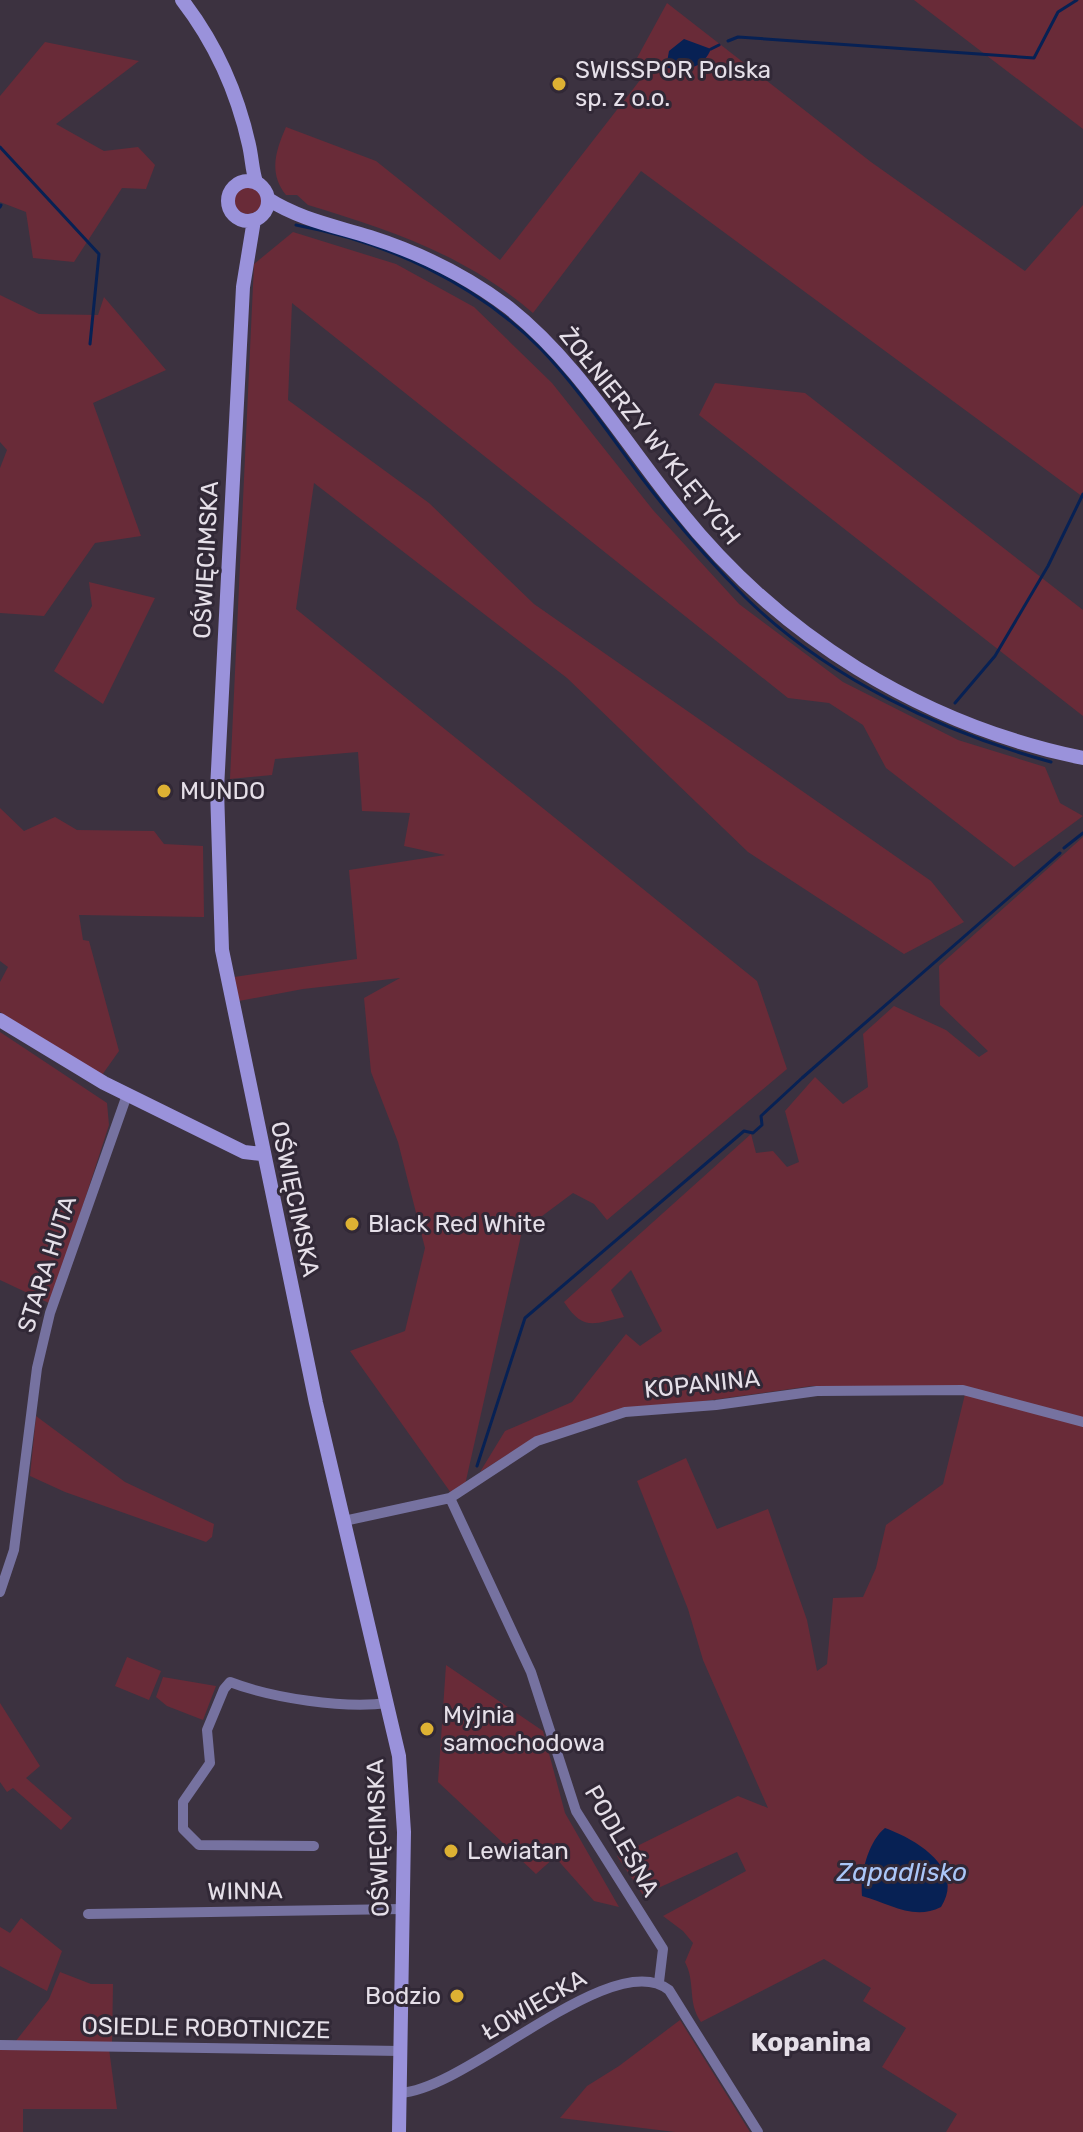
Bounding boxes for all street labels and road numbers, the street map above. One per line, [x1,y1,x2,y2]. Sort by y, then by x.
street label: ŻOŁNIERZY WYKLĘTYCH [554,322,746,550]
street label: OŚWIĘCIMSKA [188,480,224,640]
street label: OŚWIĘCIMSKA [265,1119,325,1279]
street label: STARA HUTA [12,1192,82,1336]
street label: KOPANINA [643,1364,761,1404]
street label: OŚWIĘCIMSKA [361,1759,395,1917]
street label: PODLEŚNA [579,1780,665,1902]
street label: WINNA [207,1876,283,1906]
street label: ŁOWIECKA [477,1964,591,2046]
street label: OSIEDLE ROBOTNICZE [81,2012,331,2044]

